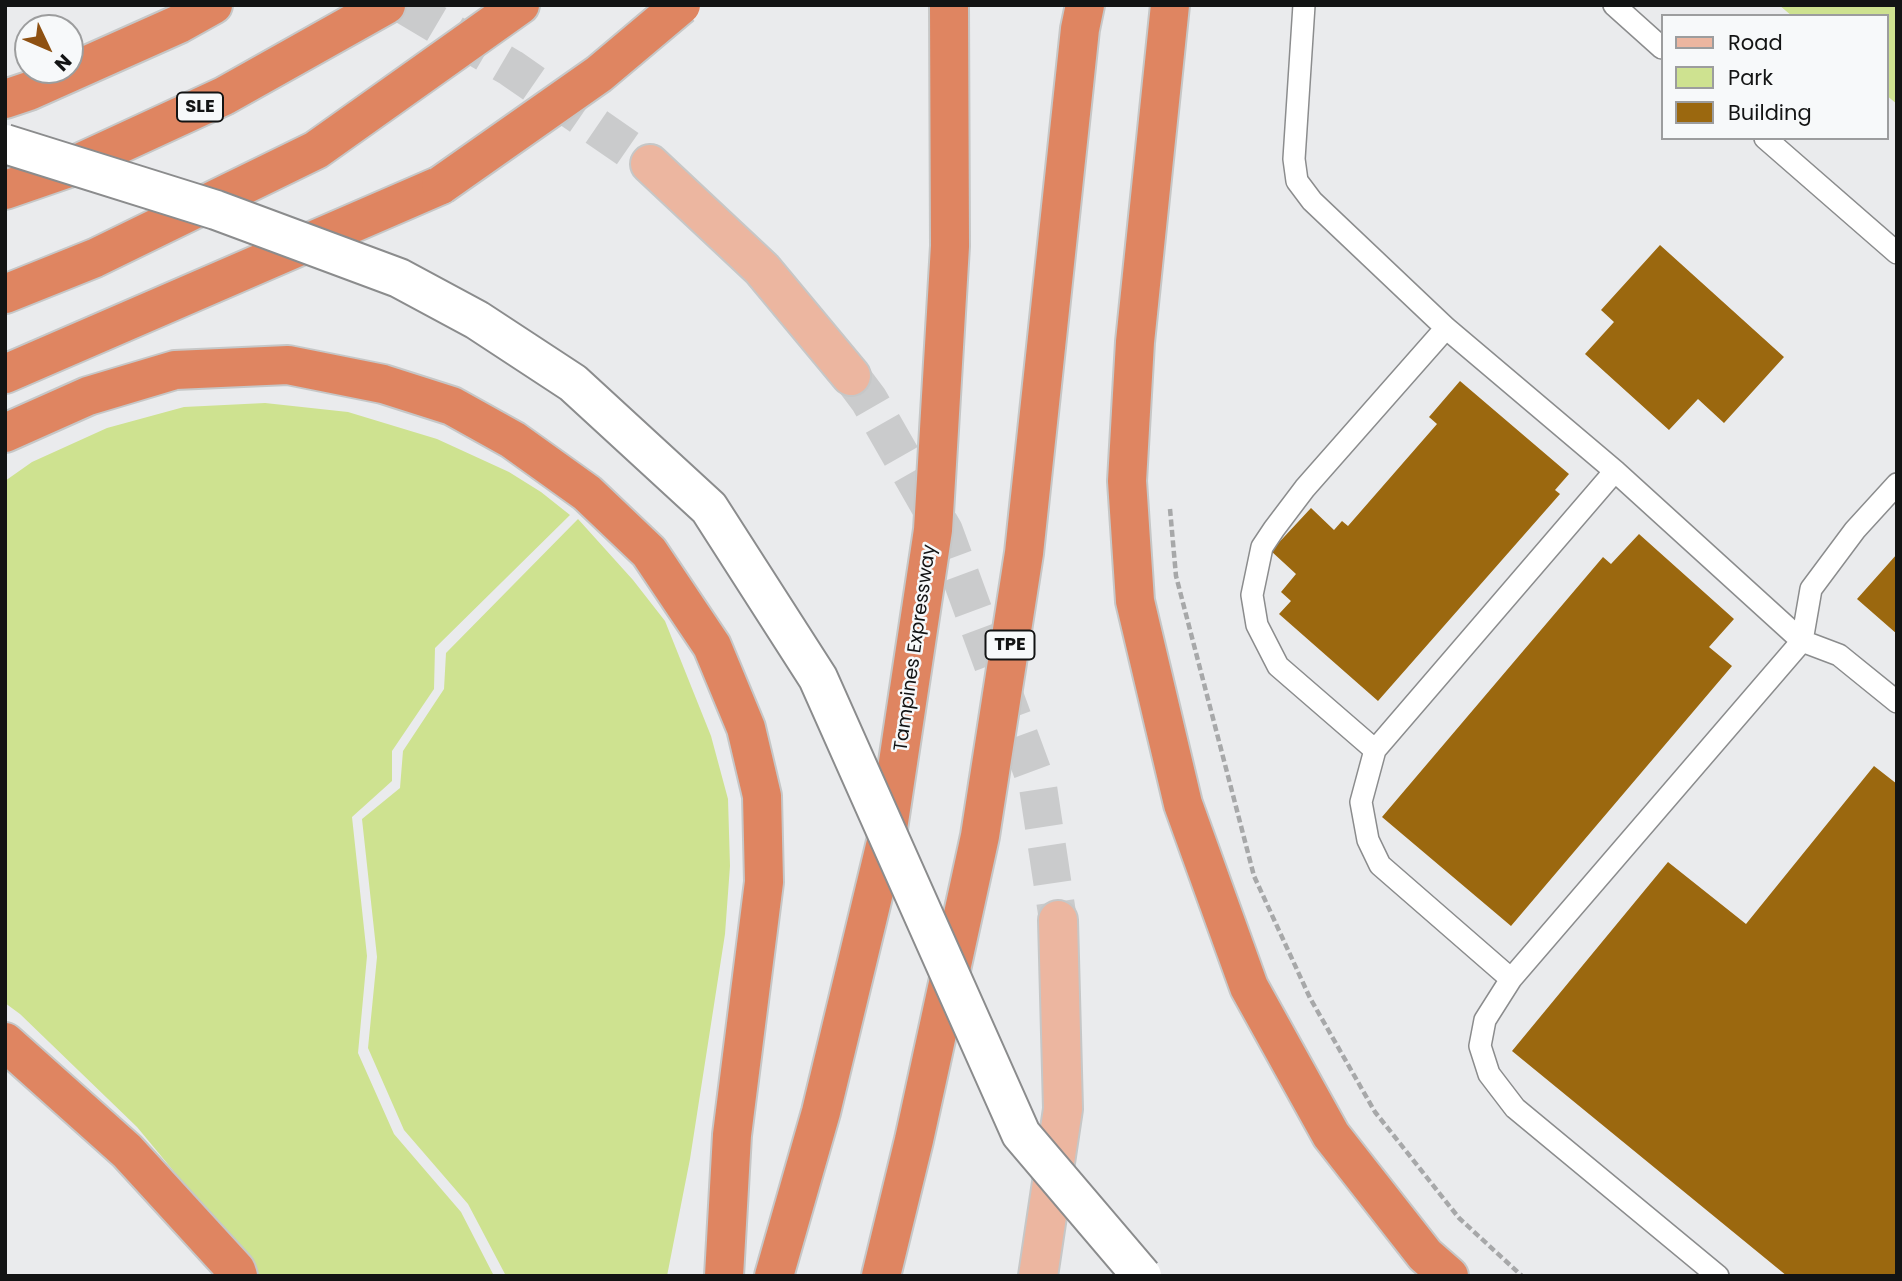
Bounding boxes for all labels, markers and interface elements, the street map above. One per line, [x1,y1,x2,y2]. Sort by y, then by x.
north arrow [14,14,84,84]
legend [1660,14,1888,140]
text: Road [1728,28,1783,57]
text: N [48,48,78,77]
text: Park [1728,63,1773,92]
road number: SLE [177,92,223,122]
text: Building [1728,98,1812,127]
street label: Tampines Expressway [890,543,942,753]
road number: TPE [986,630,1034,660]

